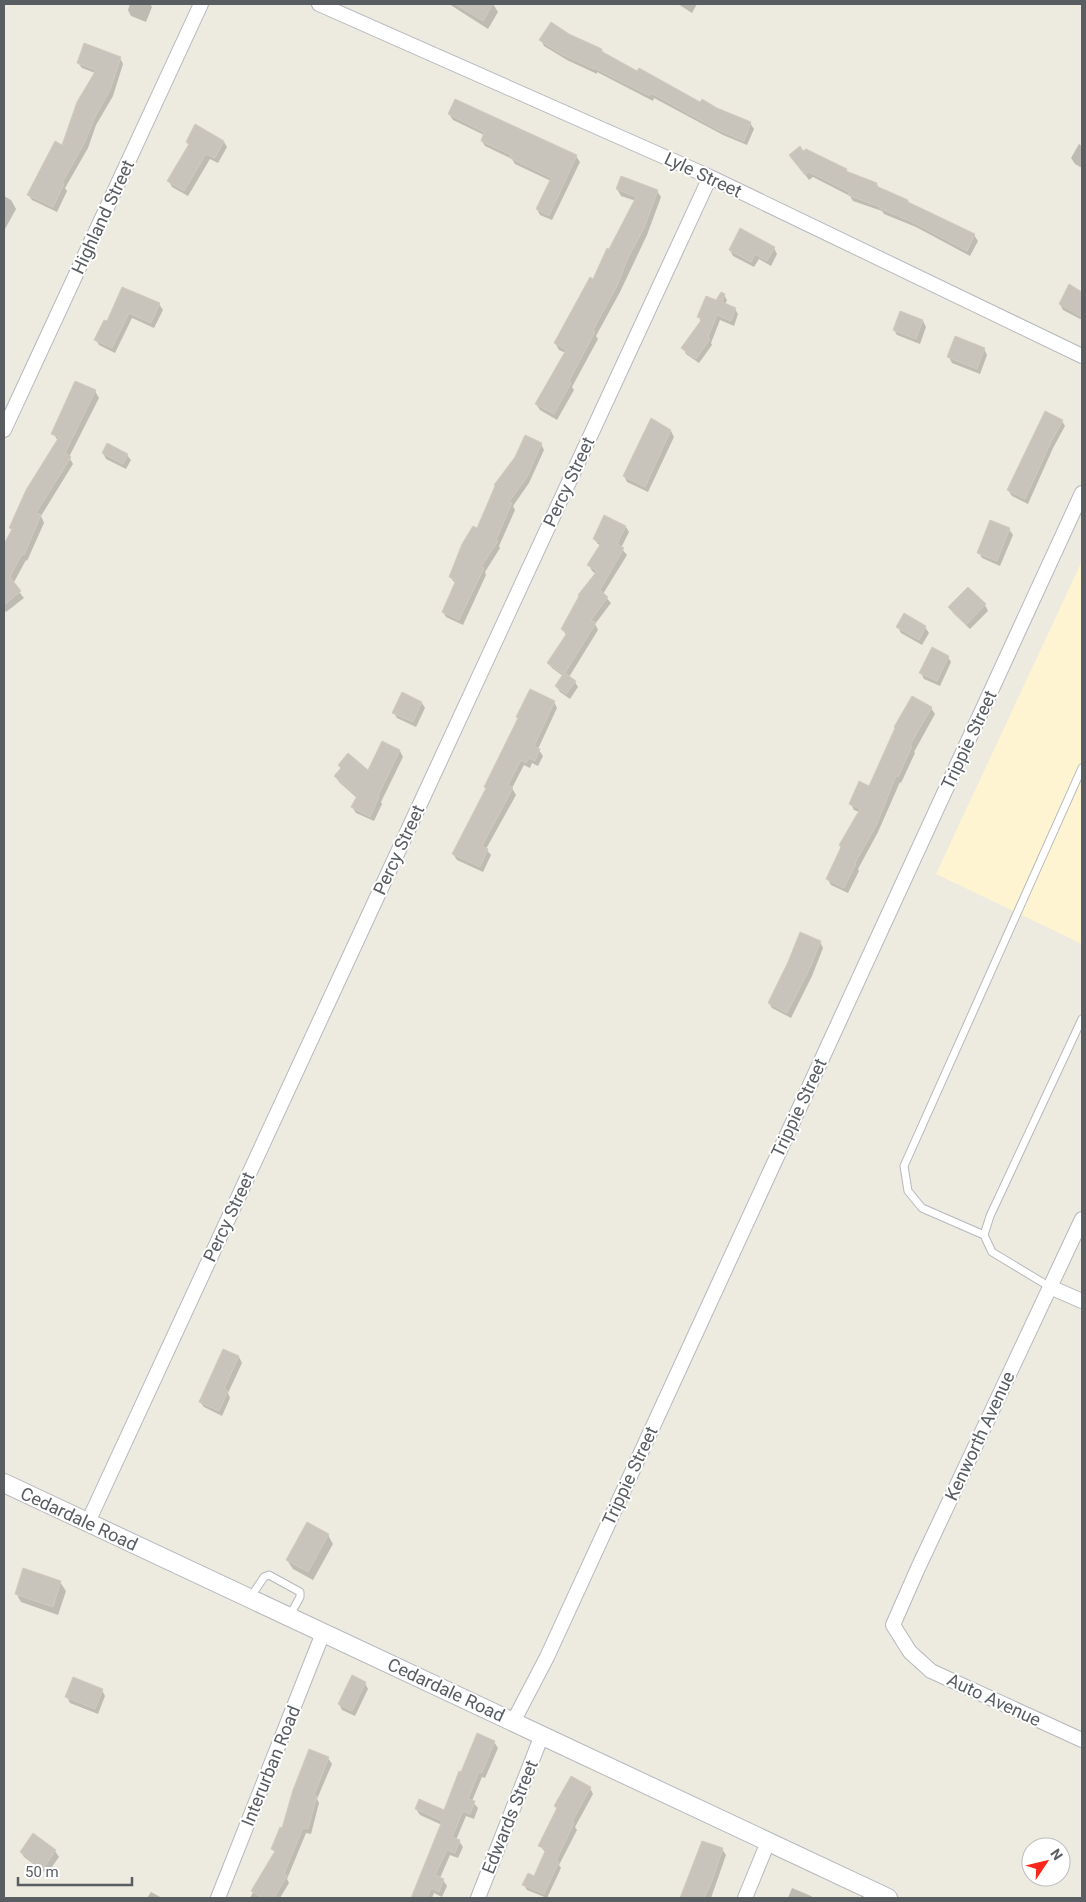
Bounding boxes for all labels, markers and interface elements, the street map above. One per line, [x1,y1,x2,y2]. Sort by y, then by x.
street label: Lyle Street [661,148,745,202]
street label: Highland Street [67,156,138,277]
street label: Percy Street [539,433,599,530]
street label: Trippie Street [936,687,1001,793]
street label: Percy Street [369,801,429,898]
street label: Trippie Street [766,1055,831,1161]
street label: Percy Street [199,1168,259,1265]
street label: Kenworth Avenue [940,1368,1019,1504]
street label: Trippie Street [597,1423,662,1529]
street label: Cedardale Road [17,1482,141,1555]
street label: Cedardale Road [384,1653,508,1726]
street label: Auto Avenue [944,1669,1044,1730]
street label: Interurban Road [237,1703,304,1829]
street label: Edwards Street [477,1757,542,1877]
north arrow [1021,1837,1071,1887]
text: N [1047,1846,1066,1863]
scale bar [18,1854,131,1886]
text: 50 m [25,1863,59,1881]

